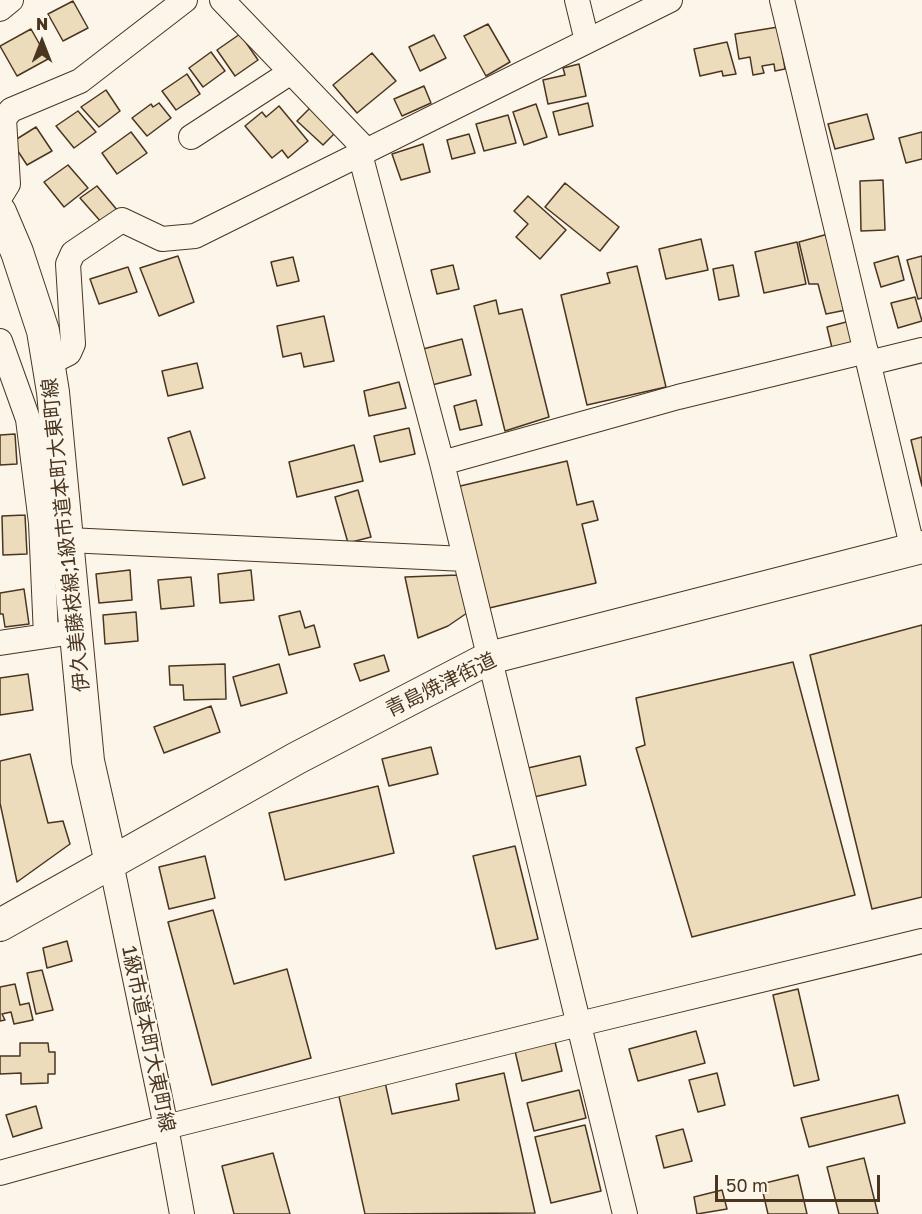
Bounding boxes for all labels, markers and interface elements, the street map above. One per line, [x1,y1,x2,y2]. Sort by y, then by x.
north arrow [12,12,72,72]
text: N [36,14,48,34]
street label: 伊久美藤枝線;1級市道本町大東町線 [38,377,94,693]
street label: 青島焼津街道 [382,648,500,722]
street label: 1級市道本町大東町線 [117,944,179,1134]
scale bar [718,1163,883,1201]
text: 50 m [726,1174,768,1196]

